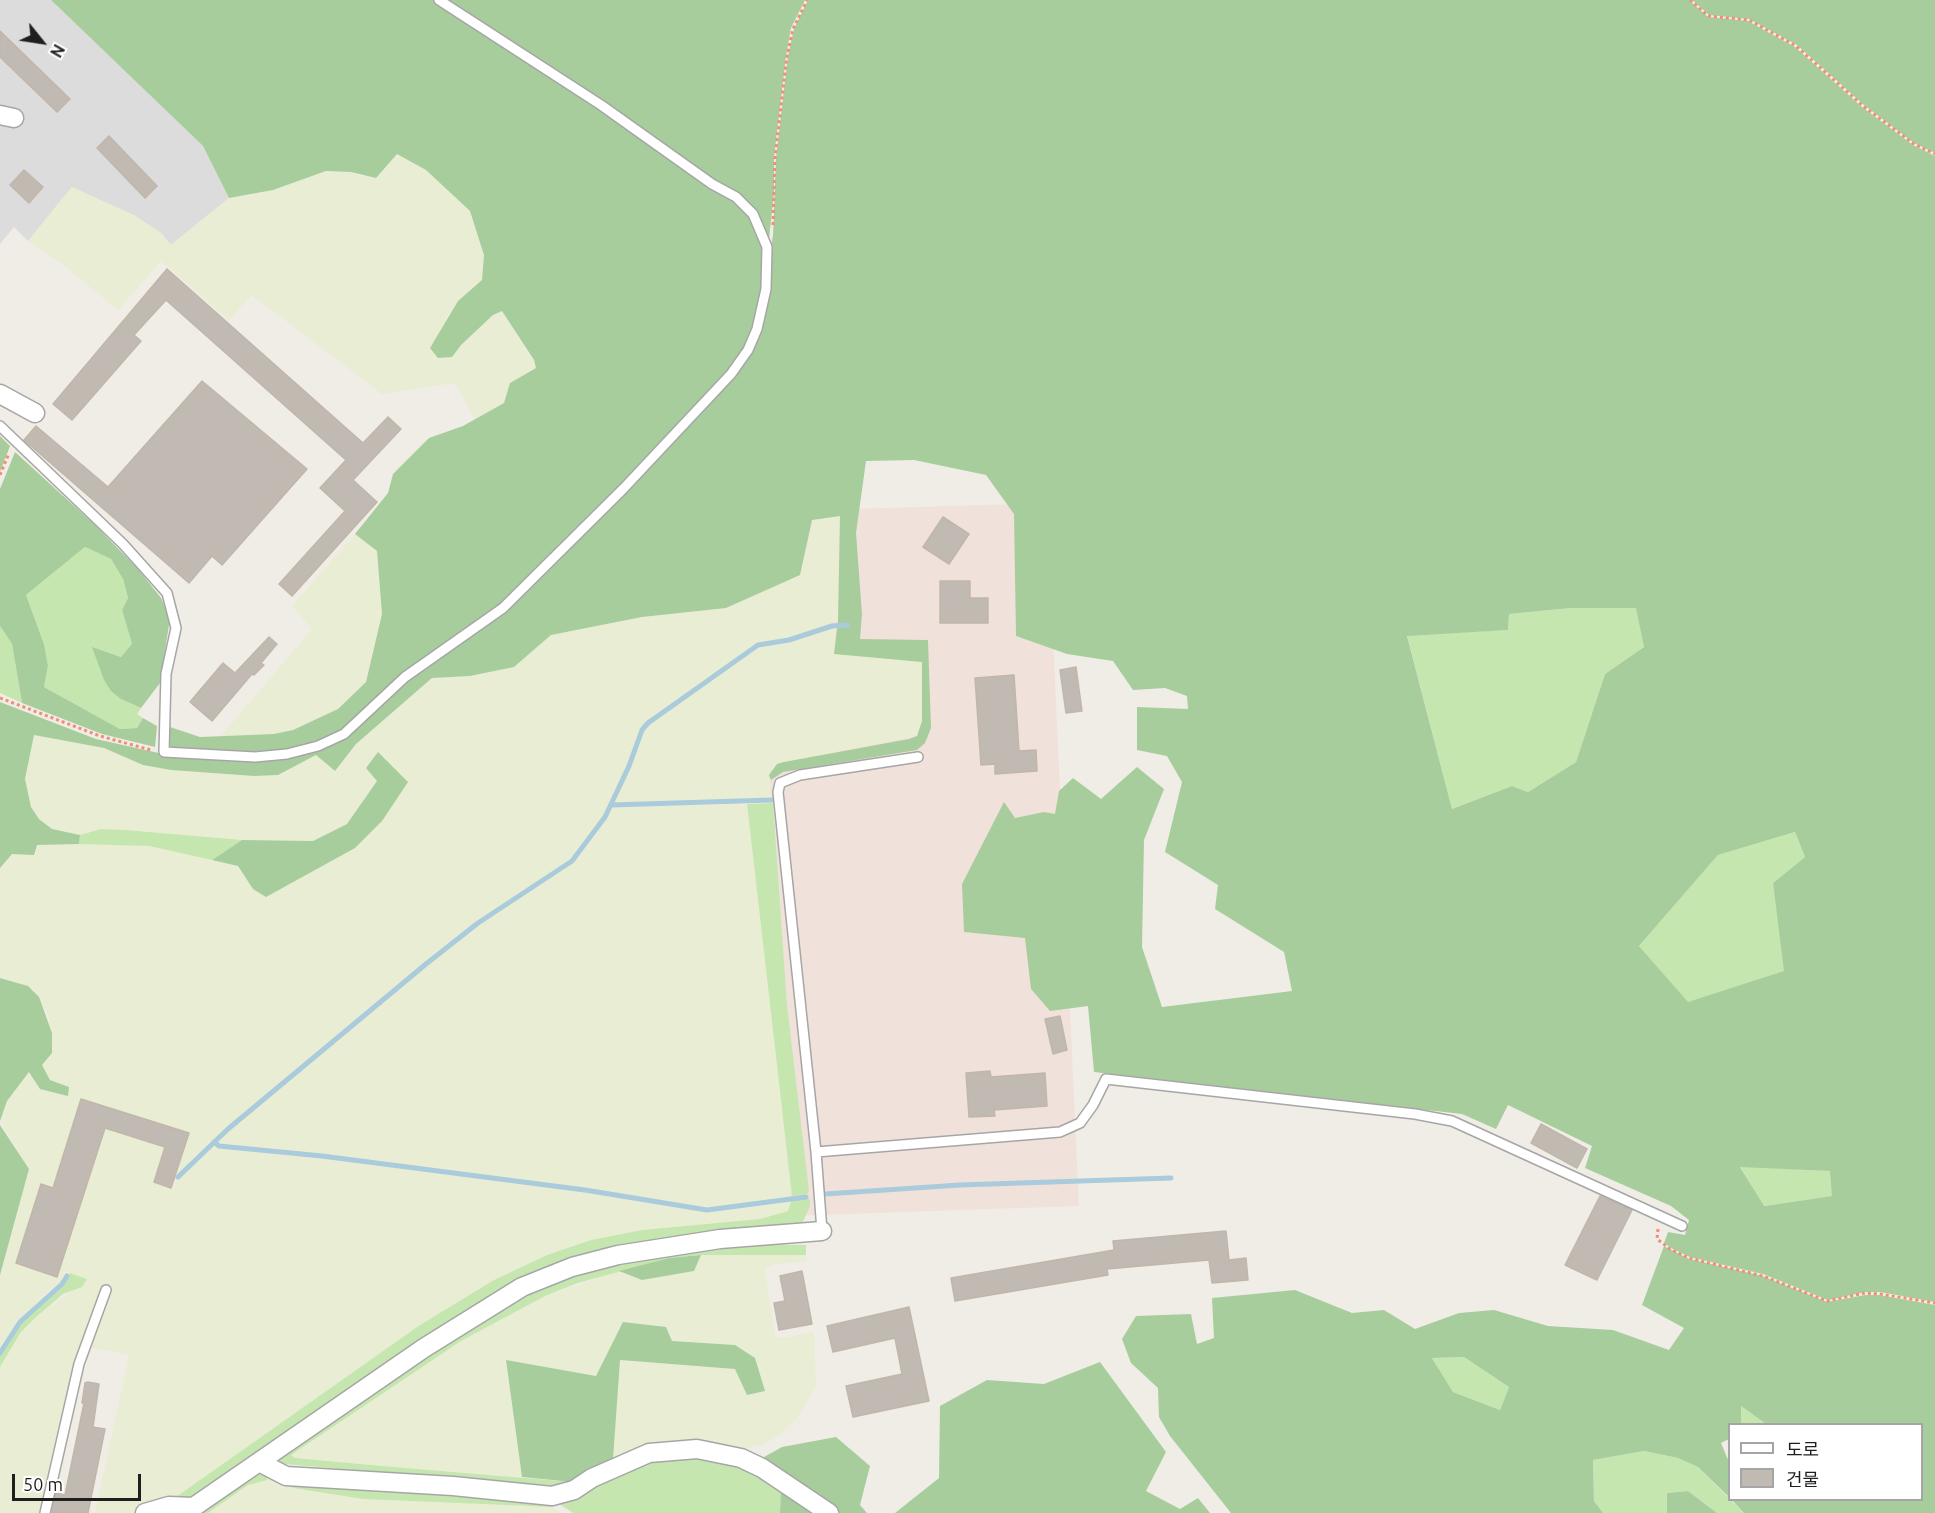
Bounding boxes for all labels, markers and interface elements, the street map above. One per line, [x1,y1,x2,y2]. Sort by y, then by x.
north arrow [12,12,72,72]
text: N [47,41,68,61]
legend [1728,1423,1923,1501]
text: 도로 [1786,1439,1819,1459]
scale bar [15,1462,144,1500]
text: 건물 [1786,1469,1819,1489]
text: 50 m [23,1474,63,1494]

